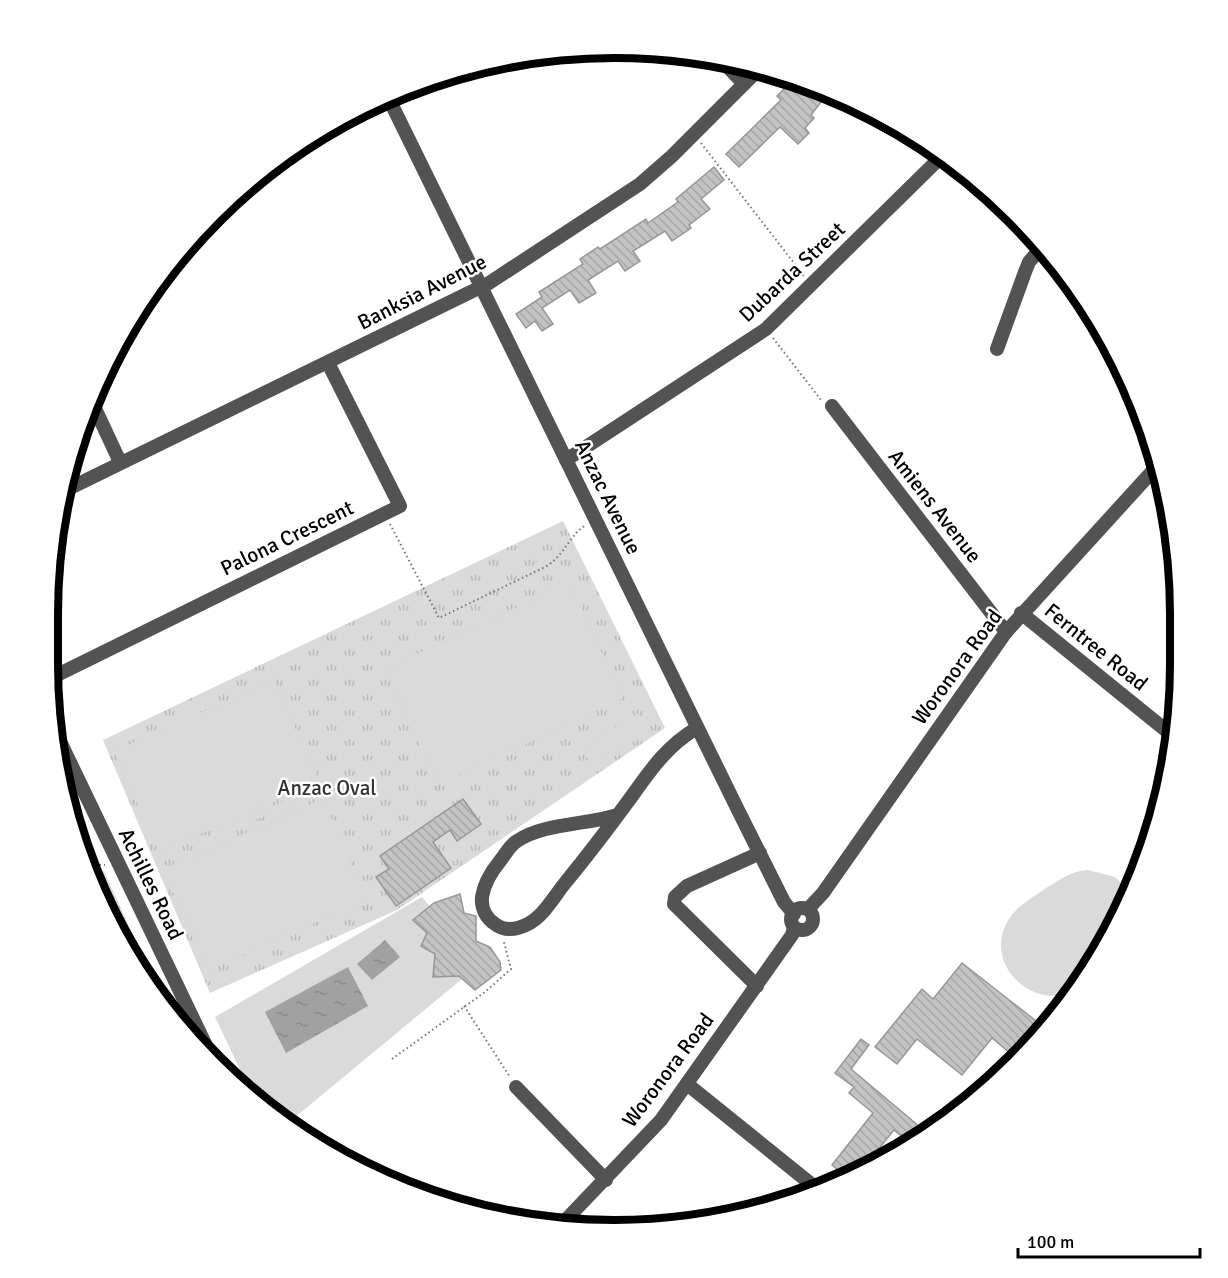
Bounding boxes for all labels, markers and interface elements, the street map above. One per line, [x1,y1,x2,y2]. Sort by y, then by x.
street label: Dubarda Street [734,216,850,328]
street label: Banksia Avenue [353,248,491,336]
street label: Anzac Avenue [569,435,647,559]
street label: Amiens Avenue [883,444,987,568]
street label: Palona Crescent [216,495,358,581]
street label: Ferntree Road [1039,597,1153,697]
street label: Woronora Road [906,604,1008,730]
park label: Anzac Oval [278,775,376,801]
street label: Achilles Road [113,824,189,944]
street label: Woronora Road [617,1008,719,1132]
scale bar [1018,1221,1200,1259]
text: 100 m [1027,1231,1074,1253]

